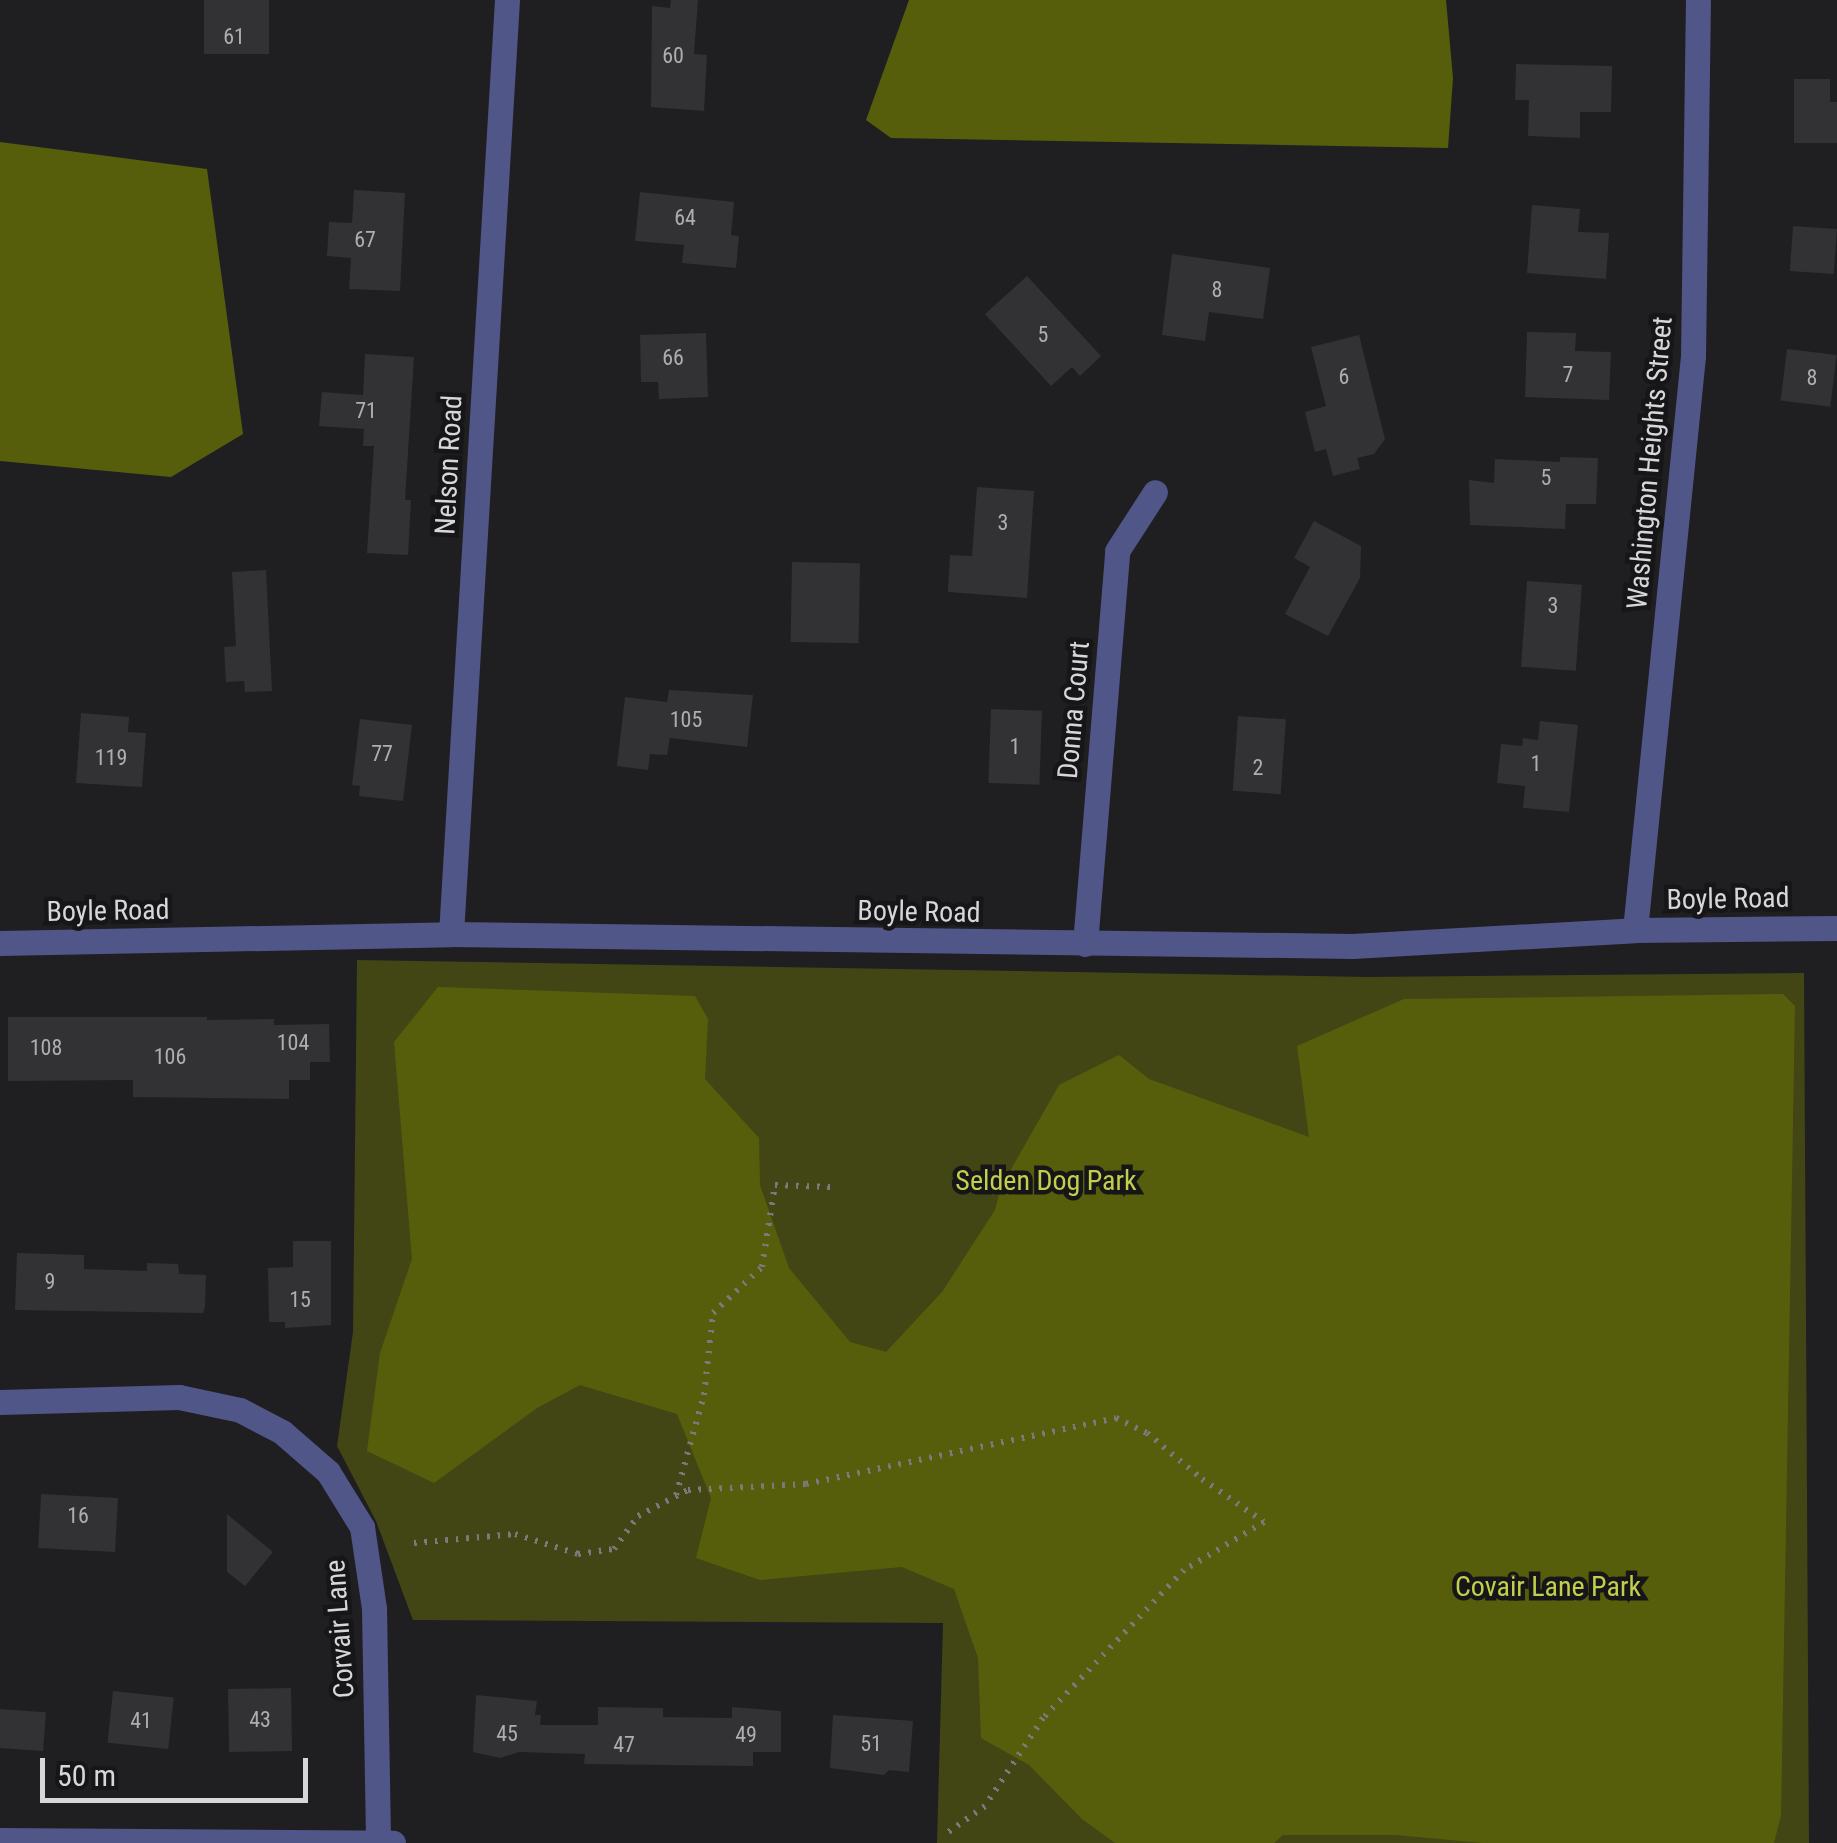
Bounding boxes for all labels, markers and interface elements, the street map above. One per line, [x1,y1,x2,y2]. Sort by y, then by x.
house number: 61 [223,24,245,50]
house number: 60 [662,43,684,69]
house number: 64 [674,205,696,231]
house number: 67 [354,227,376,253]
house number: 8 [1212,277,1222,303]
street label: Washington Heights Street [1620,315,1680,611]
house number: 5 [1038,322,1048,348]
house number: 66 [662,345,684,371]
house number: 7 [1563,362,1573,388]
house number: 6 [1339,364,1349,390]
house number: 8 [1807,365,1817,391]
street label: Nelson Road [429,394,469,536]
house number: 71 [355,398,377,424]
house number: 5 [1541,465,1551,491]
house number: 3 [998,510,1008,536]
house number: 3 [1548,593,1558,619]
street label: Donna Court [1051,640,1097,780]
house number: 105 [670,707,702,733]
house number: 1 [1010,734,1020,760]
house number: 77 [371,741,393,767]
house number: 119 [95,745,127,771]
house number: 1 [1531,751,1541,777]
house number: 2 [1253,755,1263,781]
street label: Boyle Road [1666,881,1790,917]
street label: Boyle Road [46,893,170,929]
street label: Boyle Road [857,894,981,930]
house number: 104 [277,1030,309,1056]
house number: 108 [30,1035,62,1061]
house number: 106 [154,1044,186,1070]
park label: Selden Dog Park [955,1164,1137,1198]
house number: 9 [45,1269,55,1295]
house number: 15 [289,1287,311,1313]
house number: 16 [67,1503,89,1529]
street label: Corvair Lane [318,1559,362,1699]
park label: Covair Lane Park [1455,1570,1641,1604]
house number: 43 [249,1707,271,1733]
house number: 41 [130,1708,152,1734]
house number: 45 [496,1721,518,1747]
house number: 49 [735,1722,757,1748]
house number: 51 [860,1731,882,1757]
house number: 47 [613,1732,635,1758]
scale bar [45,1738,312,1800]
text: 50 m [57,1758,116,1793]

